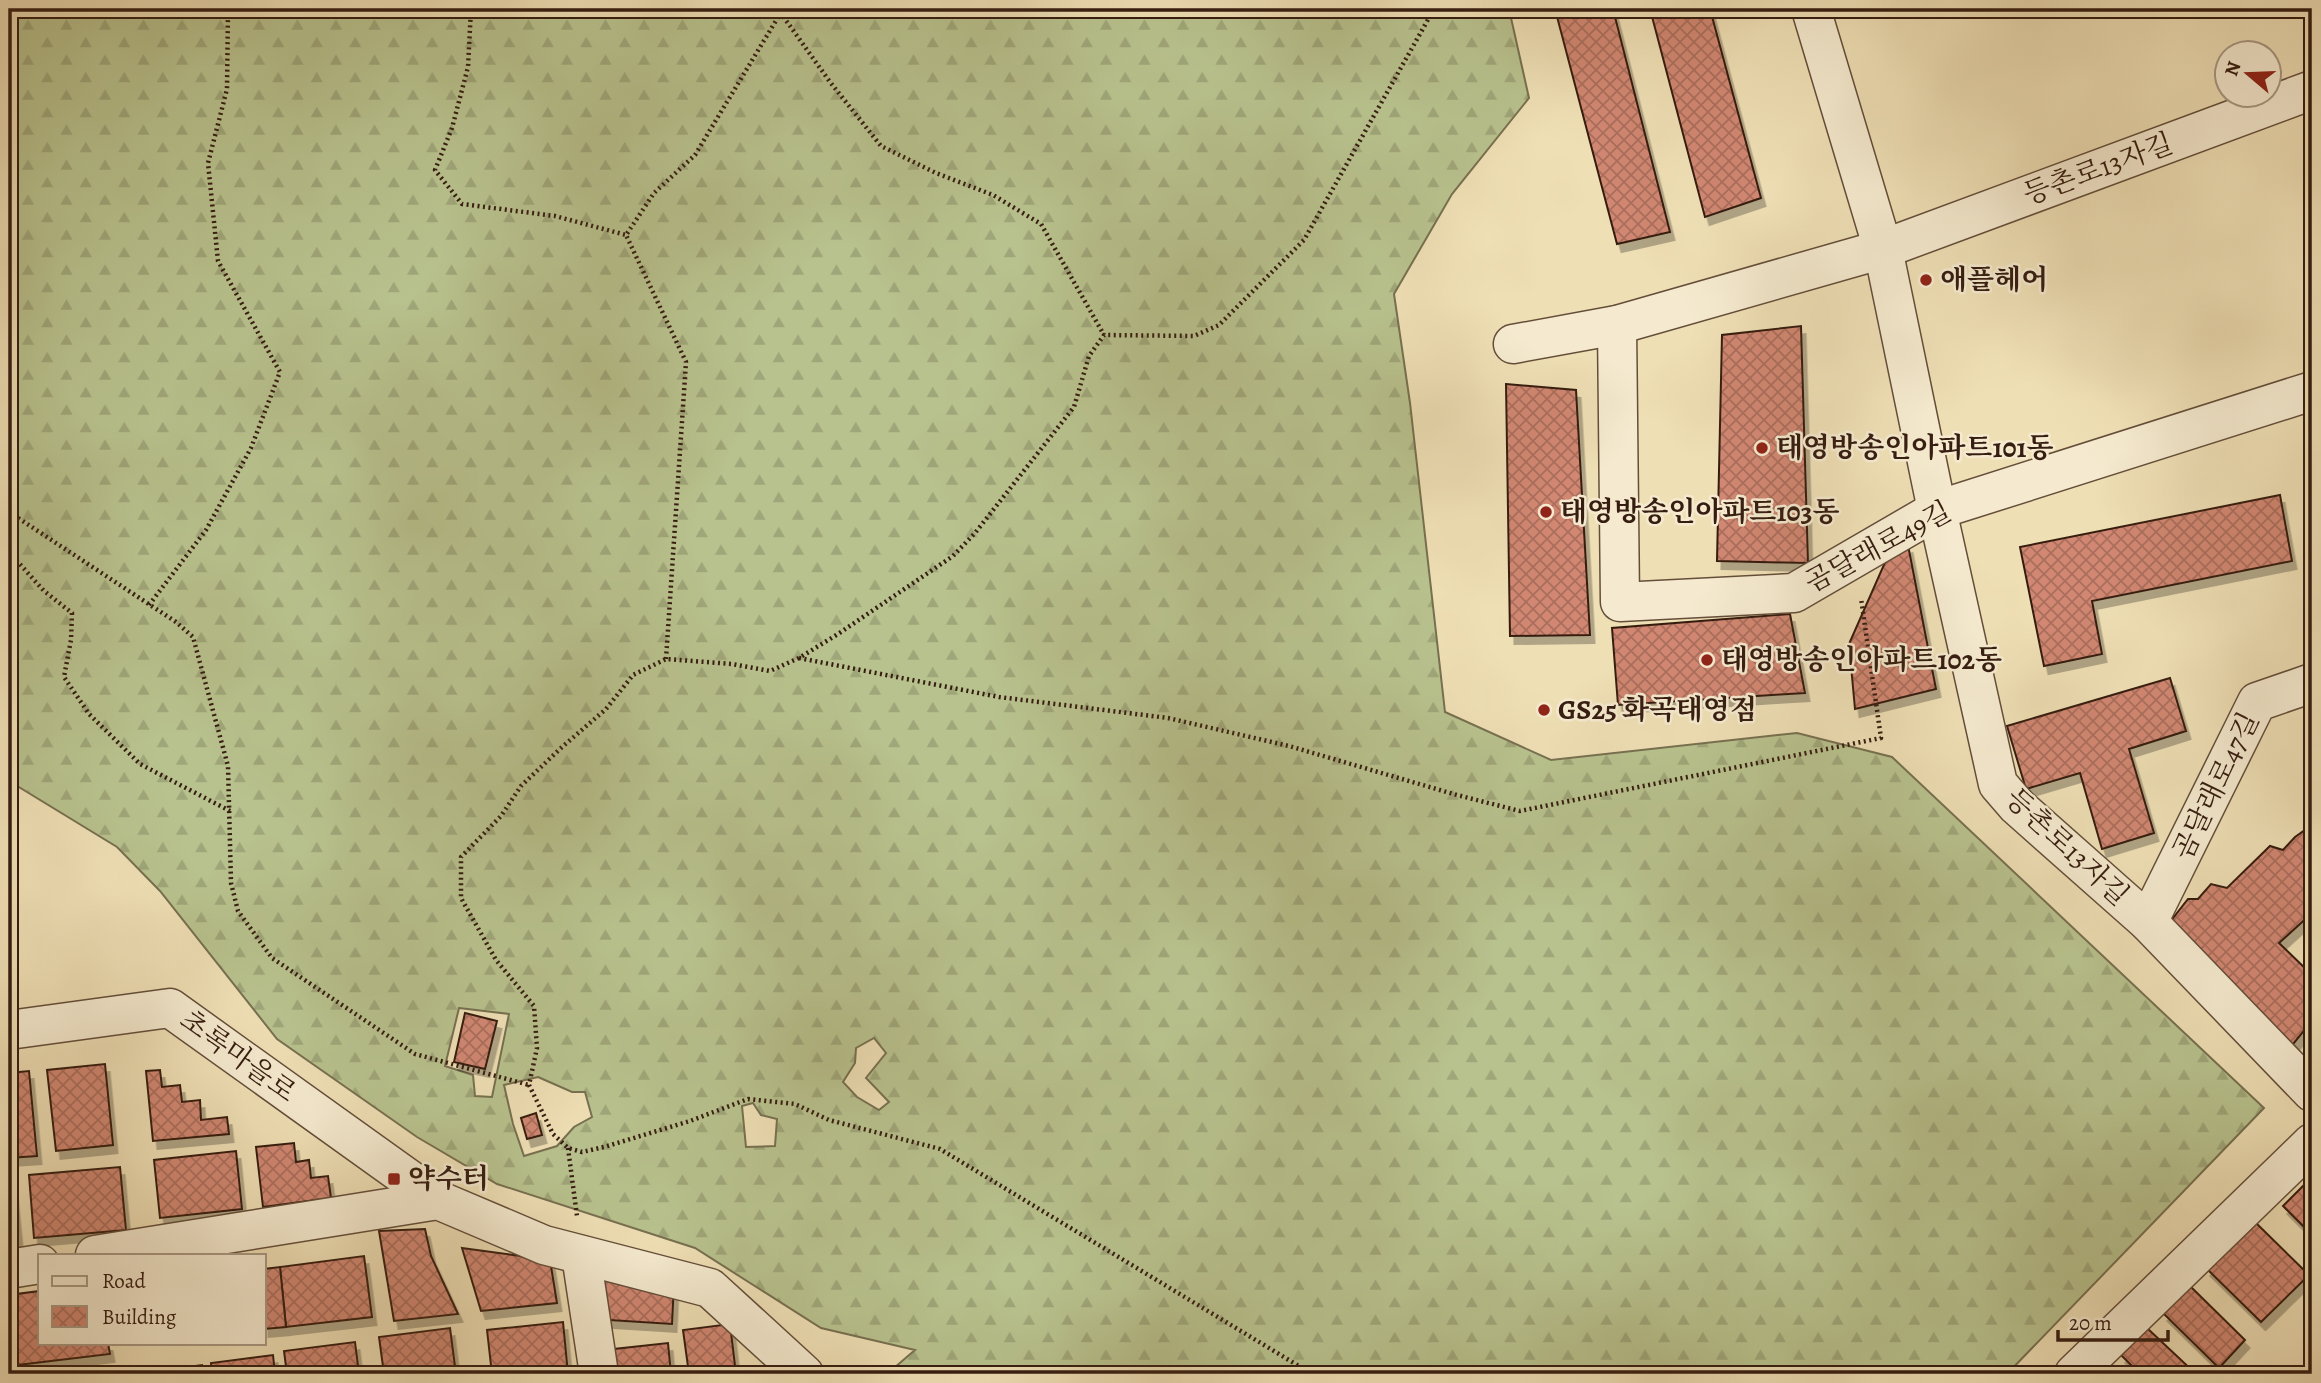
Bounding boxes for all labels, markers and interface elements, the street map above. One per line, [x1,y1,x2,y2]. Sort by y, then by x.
north arrow [2212,38,2282,108]
text: N [2218,58,2247,80]
street label: 등촌로13자길 [2018,124,2178,214]
place label: 애플헤어 [1940,261,2048,299]
marker: 애플헤어 [1918,272,1934,288]
place label: 태영방송인아파트101동 [1776,429,2054,467]
marker: 태영방송인아파트101동 [1754,440,1770,456]
place label: 태영방송인아파트103동 [1560,493,1840,531]
street label: 곰달래로49길 [1798,493,1958,601]
marker: 태영방송인아파트103동 [1538,504,1554,520]
place label: 태영방송인아파트102동 [1721,641,2002,679]
marker: 태영방송인아파트102동 [1699,652,1715,668]
place label: GS25 화곡태영점 [1558,691,1757,729]
marker: GS25 화곡태영점 [1536,702,1552,718]
street label: 곰달래로47길 [2164,706,2268,866]
street label: 등촌로13자길 [1997,780,2137,914]
street label: 초록마을로 [172,1001,304,1111]
place label: 약수터 [408,1160,489,1198]
marker: 약수터 [386,1171,402,1187]
legend [38,1254,266,1344]
text: Road [102,1267,146,1295]
scale bar [2058,1299,2169,1343]
text: Building [102,1303,177,1331]
text: 20 m [2069,1309,2112,1337]

